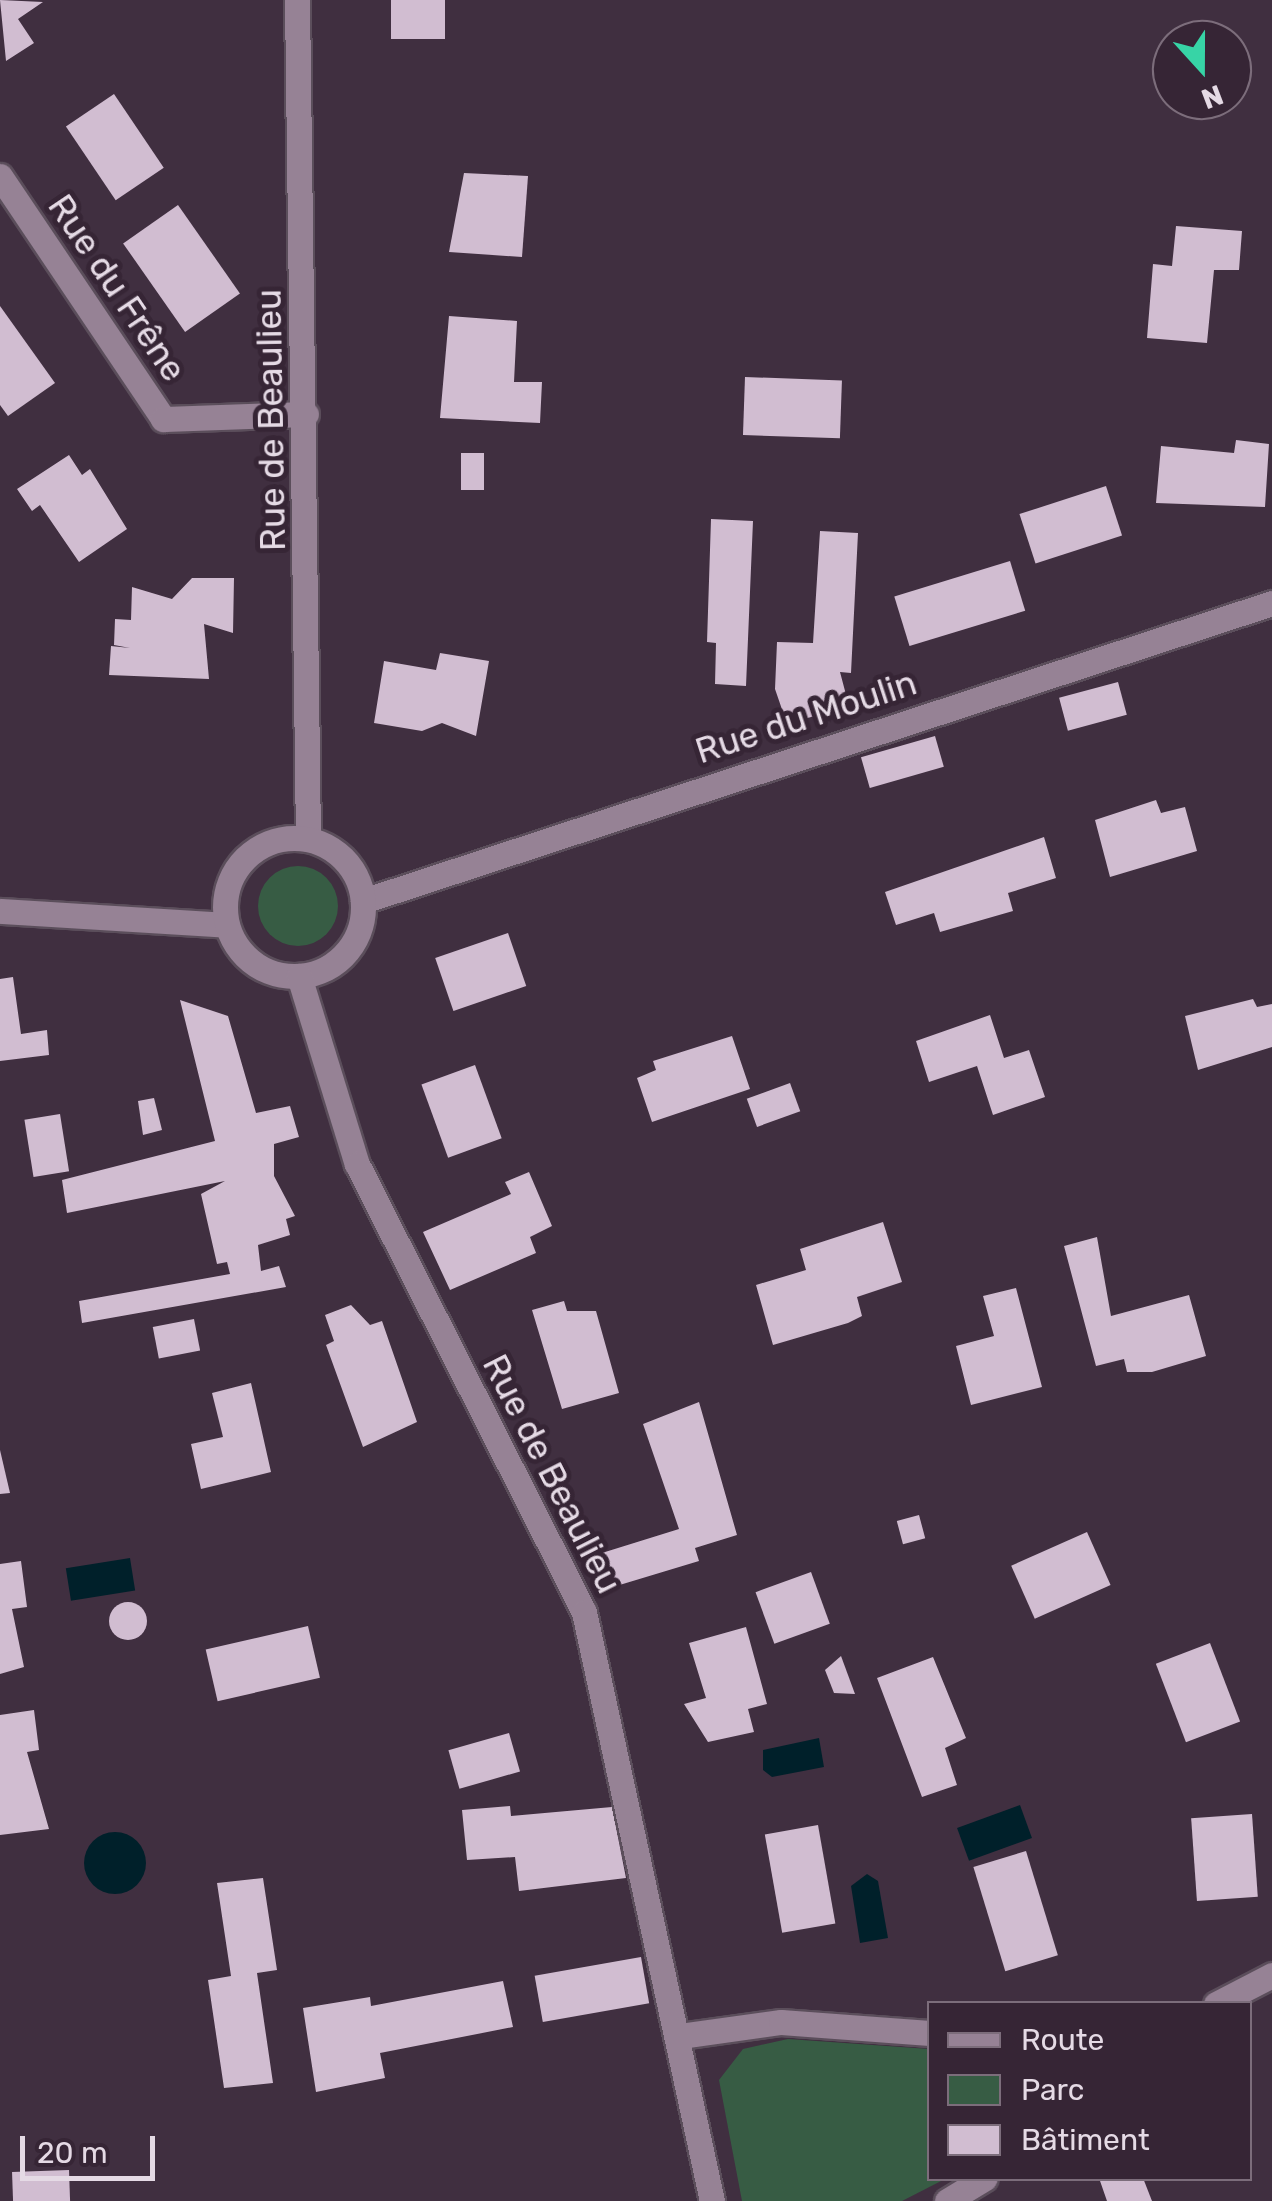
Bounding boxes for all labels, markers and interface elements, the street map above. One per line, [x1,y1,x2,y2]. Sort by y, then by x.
north arrow [1152,20,1252,120]
text: N [1197,78,1228,116]
street label: Rue du Frêne [39,187,195,389]
street label: Rue de Beaulieu [248,289,294,551]
street label: Rue du Moulin [690,662,922,772]
street label: Rue de Beaulieu [474,1348,630,1600]
legend [927,2001,1252,2181]
text: Route [1021,2022,1104,2058]
text: Parc [1021,2072,1084,2108]
scale bar [25,2116,160,2178]
text: Bâtiment [1021,2122,1150,2158]
text: 20 m [37,2135,108,2171]

